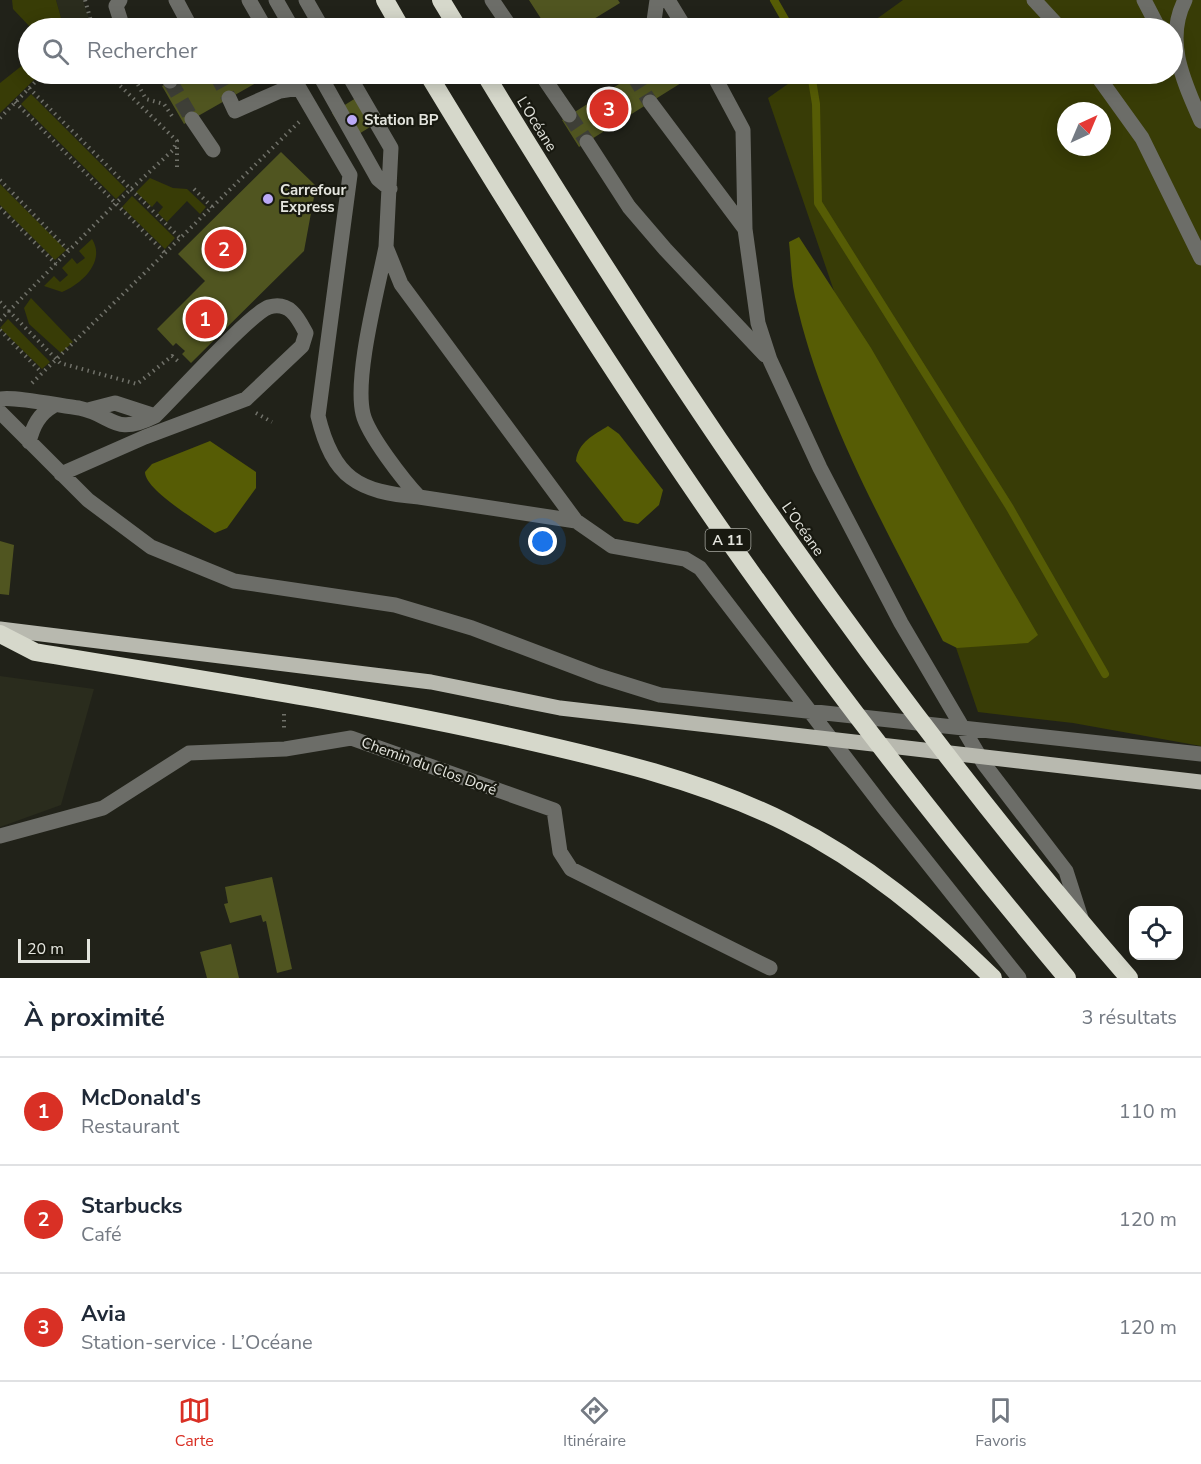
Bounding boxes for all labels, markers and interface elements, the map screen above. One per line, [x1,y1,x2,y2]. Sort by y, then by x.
search box [18,18,1183,84]
icon: search [39,35,72,68]
text: Rechercher [87,36,198,66]
pin: 3 [590,86,628,132]
street label: L’Océane [512,93,562,155]
north arrow [1057,102,1111,156]
place label: Station BP [364,110,439,130]
marker: Station BP [345,113,359,127]
place label: Carrefour Express [280,180,346,217]
marker: Carrefour Express [261,192,275,206]
pin: 2 [204,226,244,272]
pin: 1 [186,296,224,342]
street label: L’Océane [777,498,829,560]
your location [528,527,557,556]
road number: A 11 [706,529,750,551]
street label: Chemin du Clos Doré [358,732,500,800]
map controls [1129,906,1183,960]
button: locate [1129,906,1183,960]
scale bar [18,936,90,964]
text: 20 m [27,938,64,960]
text: À proximité [24,1000,165,1035]
text: 3 résultats [1081,1004,1177,1031]
text: McDonald's [81,1083,201,1113]
text: 1 [38,1098,50,1125]
text: 110 m [1119,1098,1177,1125]
text: Restaurant [81,1113,179,1140]
text: Starbucks [81,1191,183,1221]
text: 2 [38,1206,50,1233]
text: 120 m [1119,1206,1177,1233]
text: Café [81,1221,122,1248]
text: Avia [81,1299,126,1329]
text: 3 [38,1314,50,1341]
text: 120 m [1119,1314,1177,1341]
text: Station-service · L’Océane [81,1329,313,1356]
tab: Carte [175,1394,214,1452]
tab: Itinéraire [563,1394,626,1452]
tab: Favoris [975,1394,1026,1452]

